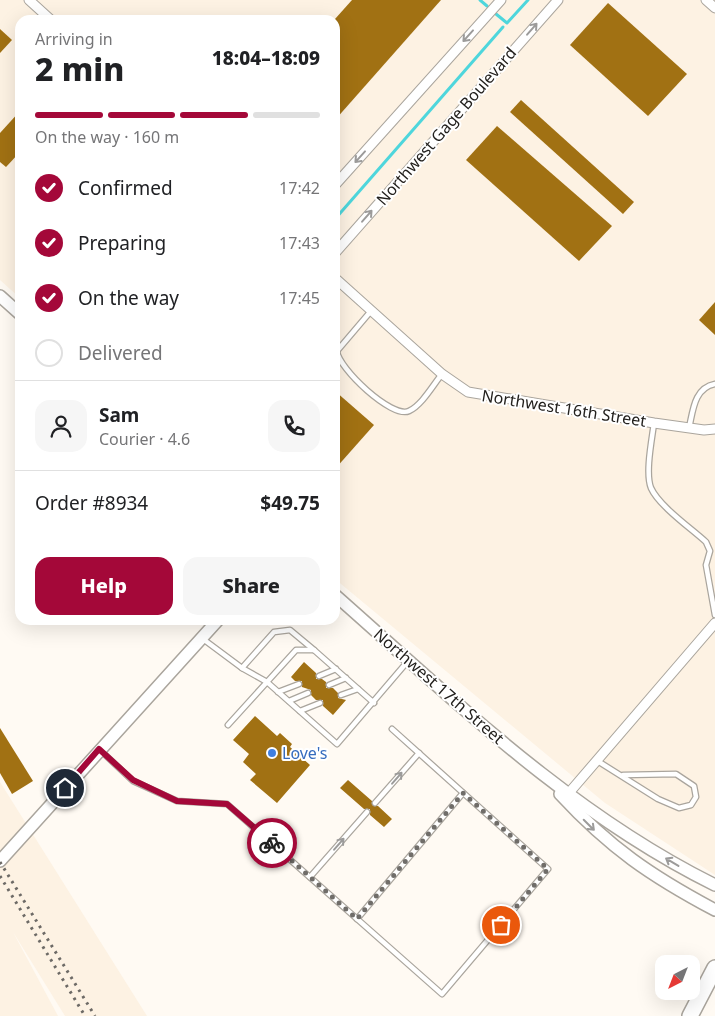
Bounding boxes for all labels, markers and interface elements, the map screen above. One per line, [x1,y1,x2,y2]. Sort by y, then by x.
one-way arrow [527,22,538,35]
text: Arriving in [35,28,113,50]
one-way arrow [462,30,474,43]
street label: Northwest Gage Boulevard [371,42,521,210]
text: 18:04–18:09 [212,45,320,71]
text: 2 min [35,47,124,90]
text: On the way · 160 m [35,126,179,148]
one-way arrow [354,151,366,164]
icon: check [35,174,63,202]
text: Confirmed [78,175,173,201]
text: 17:42 [279,177,320,199]
one-way arrow [361,210,373,223]
icon: check [35,229,63,257]
text: Preparing [78,230,166,256]
text: 17:43 [279,232,320,254]
icon: check [35,284,63,312]
text: On the way [78,285,179,311]
text: 17:45 [279,287,320,309]
text: Delivered [78,340,163,366]
street label: Northwest 16th Street [480,384,648,432]
button: person [35,400,87,452]
button: phone [268,400,320,452]
text: Sam [99,402,139,428]
text: Courier · 4.6 [99,428,190,450]
text: Order #8934 [35,490,148,516]
text: $49.75 [260,490,320,516]
button: Help [35,557,173,615]
button: Share [183,557,320,615]
street label: Northwest 17th Street [369,623,509,749]
place label: Love's [282,742,328,764]
marker: Love's [266,747,278,759]
pin [44,767,86,809]
one-way arrow [391,772,402,785]
icon: home [51,774,79,802]
courier [247,818,297,868]
one-way arrow [583,819,595,831]
icon: bike [258,829,286,857]
one-way arrow [333,838,345,851]
one-way arrow [665,857,679,867]
pin [480,904,522,946]
icon: bag [487,911,515,939]
north arrow [655,955,700,1000]
map controls [655,955,700,1000]

